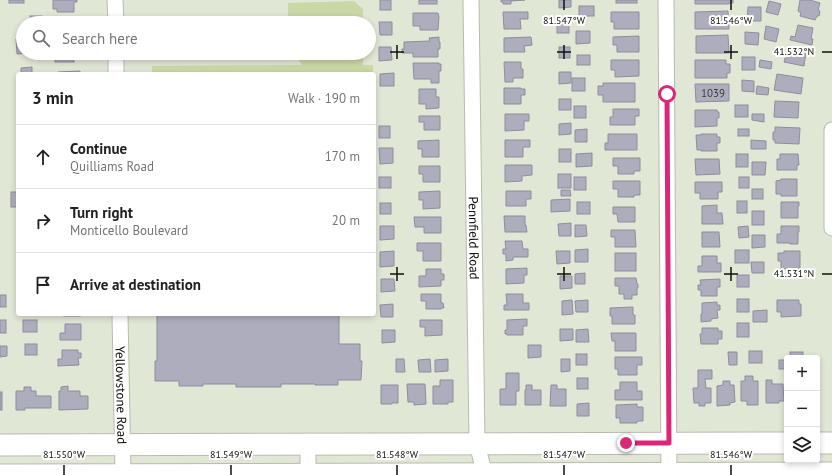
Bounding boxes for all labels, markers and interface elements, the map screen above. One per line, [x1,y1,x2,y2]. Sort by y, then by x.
text: 81.547°W [543,14,586,27]
text: 81.546°W [710,14,753,27]
search box [16,16,376,60]
icon: search [30,27,52,49]
text: Search here [62,29,138,48]
text: 41.532°N [774,45,814,58]
route start [658,85,676,103]
house number: 1039 [701,86,725,100]
text: 3 min [32,87,73,109]
text: Walk · 190 m [288,90,360,107]
text: Continue [70,139,127,158]
icon: ahead [32,146,54,168]
text: 170 m [325,148,360,165]
text: Quilliams Road [70,158,154,175]
street label: Pennfield Road [465,196,483,280]
text: Turn right [70,203,133,222]
icon: right [32,210,54,232]
text: 20 m [332,212,360,229]
text: Monticello Boulevard [70,222,188,239]
text: 41.531°N [774,267,814,280]
icon: arrive [32,274,54,296]
text: Arrive at destination [70,275,201,294]
street label: Yellowstone Road [112,346,131,444]
map controls [784,355,820,463]
button: + [784,355,820,391]
button: − [784,391,820,427]
button: layers [784,427,820,463]
route end [617,434,635,452]
text: 81.550°W [43,448,86,461]
text: 81.549°W [210,448,253,461]
text: 81.548°W [376,448,419,461]
text: 81.547°W [543,448,586,461]
text: 81.546°W [710,448,753,461]

